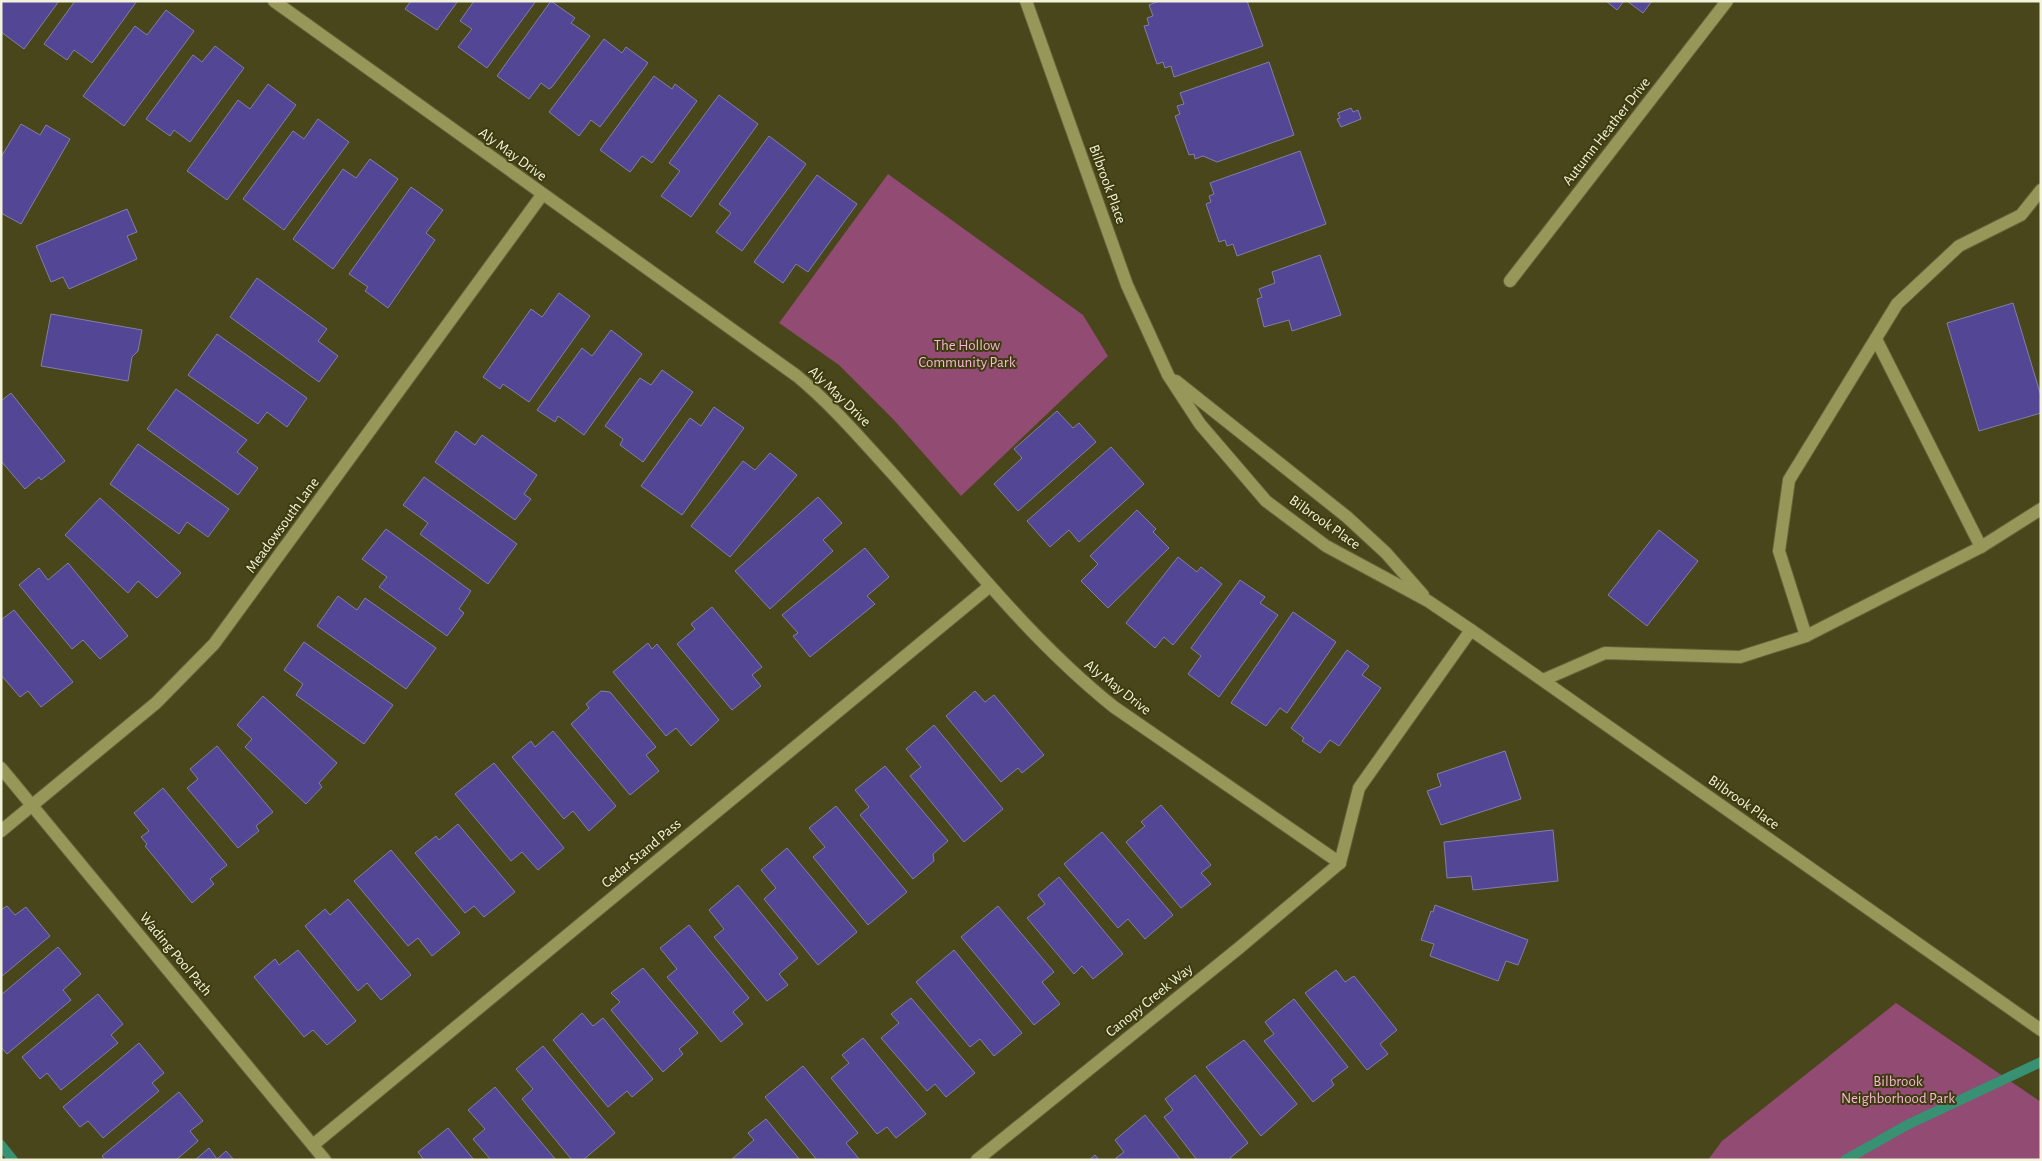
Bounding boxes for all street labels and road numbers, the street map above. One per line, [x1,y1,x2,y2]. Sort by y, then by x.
street label: Autumn Heather Drive [1560,75,1653,188]
street label: Aly May Drive [476,125,549,184]
street label: Bilbrook Place [1086,143,1129,226]
street label: Aly May Drive [806,363,874,430]
street label: Meadowsouth Lane [243,475,322,576]
street label: Bilbrook Place [1286,492,1363,552]
street label: Aly May Drive [1082,657,1154,718]
street label: Bilbrook Place [1705,772,1782,832]
street label: Cedar Stand Pass [599,816,684,891]
street label: Wading Pool Path [137,910,215,999]
street label: Canopy Creek Way [1103,960,1196,1040]

